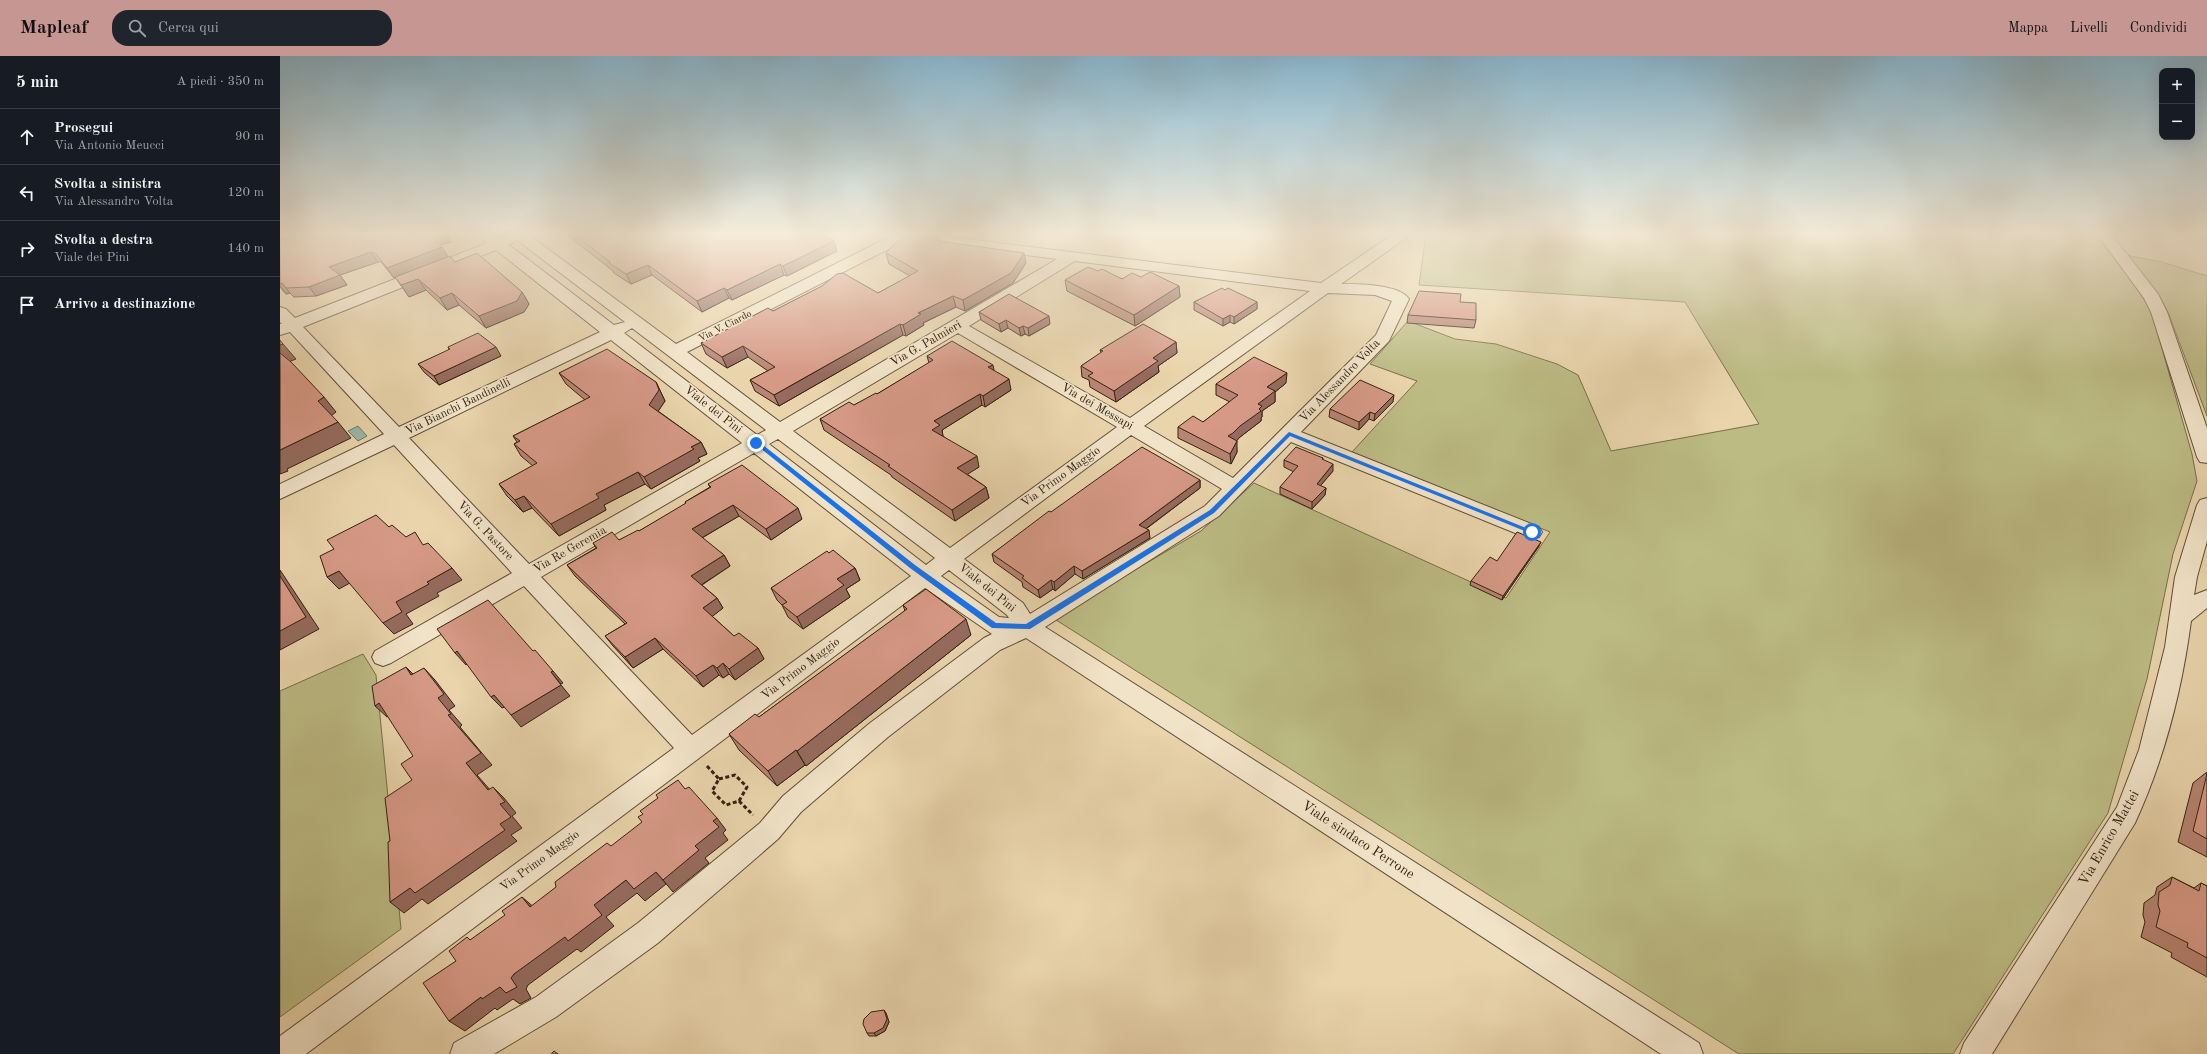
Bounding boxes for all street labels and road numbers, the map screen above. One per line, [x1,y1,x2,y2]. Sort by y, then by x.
street label: Via V. Ciardo [697,308,753,344]
street label: Via G. Palmieri [888,319,964,369]
street label: Via Alessandro Volta [1297,337,1383,425]
street label: Via Bianchi Bandinelli [403,376,513,438]
street label: Via dei Messapi [1059,382,1135,432]
street label: Viale dei Pini [682,384,744,436]
street label: Via Primo Maggio [1019,444,1103,510]
street label: Via G. Pastore [455,499,516,563]
street label: Via Re Geremia [531,524,609,576]
street label: Viale dei Pini [956,561,1018,615]
street label: Via Primo Maggio [760,636,842,702]
street label: Via Enrico Mattei [2076,788,2142,888]
street label: Viale sindaco Perrone [1299,798,1417,882]
street label: Via Primo Maggio [498,828,582,894]

